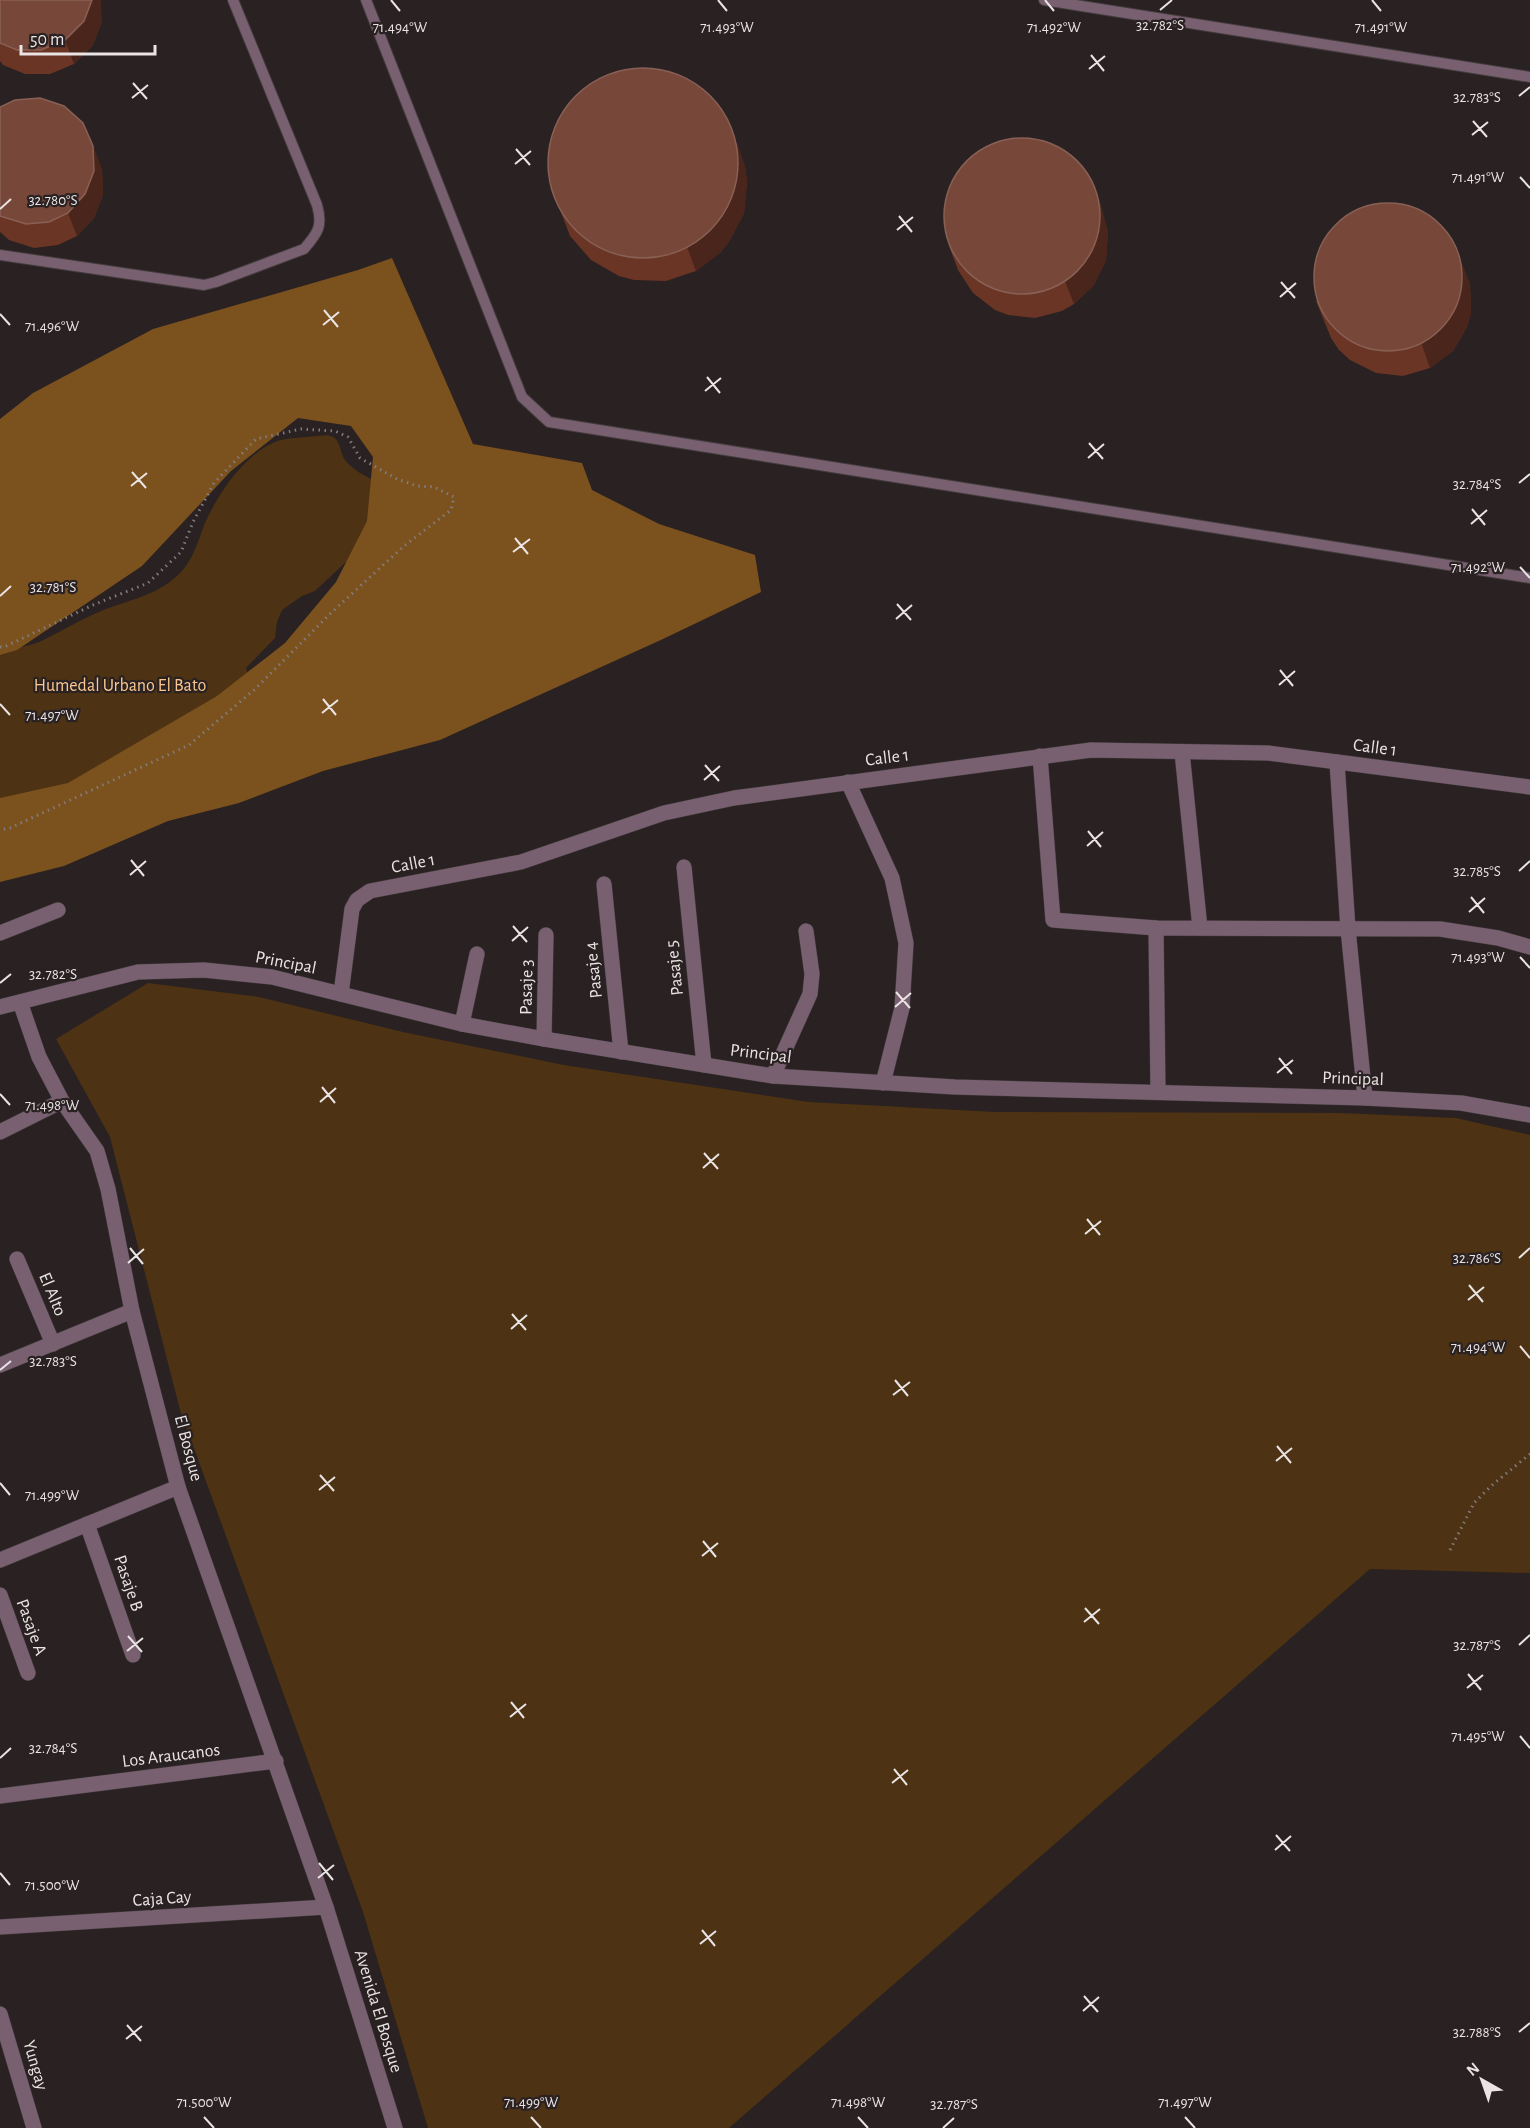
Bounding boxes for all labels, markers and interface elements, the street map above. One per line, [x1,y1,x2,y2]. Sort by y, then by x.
scale bar [21,18,154,56]
text: 32.782°S [1136,18,1184,33]
text: 71.494°W [373,20,428,35]
text: 71.493°W [700,20,754,35]
text: 71.492°W [1027,20,1082,35]
text: 71.491°W [1355,20,1408,35]
text: 50 m [30,31,64,49]
text: 32.783°S [1453,90,1501,105]
text: 71.491°W [1452,170,1505,185]
text: 32.780°S [28,193,78,208]
text: 71.496°W [25,319,80,334]
text: 32.784°S [1453,477,1501,492]
text: 71.492°W [1451,560,1506,575]
text: 32.781°S [30,580,76,595]
park label: Humedal Urbano El Bato [34,677,206,695]
text: 71.497°W [25,708,79,723]
street label: Calle 1 [1352,736,1398,760]
street label: Calle 1 [864,746,910,770]
street label: Calle 1 [390,851,437,877]
text: 32.785°S [1453,864,1501,879]
street label: Pasaje 5 [663,939,687,997]
street label: Pasaje 4 [582,940,606,999]
street label: Principal [254,948,318,978]
text: 71.493°W [1451,950,1505,965]
street label: Pasaje 3 [518,959,536,1015]
text: 32.782°S [29,967,77,982]
street label: Principal [729,1041,793,1067]
street label: Principal [1322,1069,1384,1089]
text: 71.498°W [25,1098,80,1113]
text: 32.786°S [1453,1251,1501,1266]
street label: El Alto [35,1270,69,1319]
text: 71.494°W [1451,1340,1506,1355]
text: 32.783°S [29,1354,77,1369]
street label: El Bosque [171,1413,205,1483]
text: 71.499°W [25,1488,80,1503]
street label: Pasaje B [110,1553,146,1614]
street label: Pasaje A [13,1597,50,1659]
text: 32.787°S [1453,1638,1501,1653]
text: 71.495°W [1451,1729,1505,1744]
text: 32.784°S [29,1741,77,1756]
street label: Los Araucanos [121,1741,221,1771]
text: 71.500°W [25,1878,80,1893]
street label: Caja Cay [132,1888,192,1910]
street label: Avenida El Bosque [351,1948,405,2075]
text: 32.788°S [1453,2025,1501,2040]
street label: Yungay [19,2038,51,2093]
north arrow [1452,2050,1512,2110]
text: N [1464,2060,1482,2079]
text: 71.500°W [177,2095,232,2110]
text: 71.499°W [504,2095,559,2110]
text: 71.498°W [831,2095,886,2110]
text: 71.497°W [1158,2095,1212,2110]
text: 32.787°S [930,2097,978,2112]

